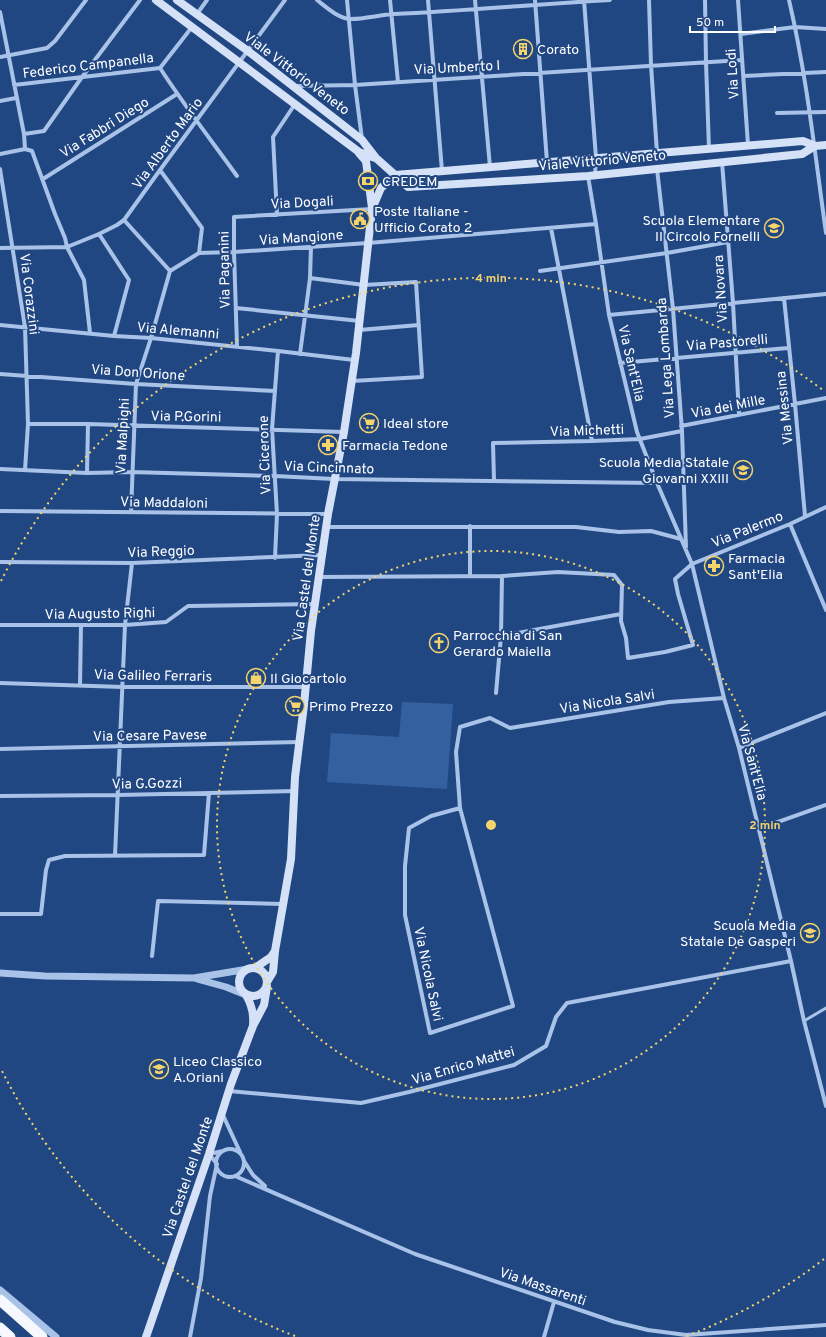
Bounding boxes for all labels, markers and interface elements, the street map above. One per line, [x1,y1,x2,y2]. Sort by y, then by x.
scale bar [690,8,775,34]
text: 50 m [696,15,724,31]
street label: Viale Vittorio Veneto [240,29,352,120]
building icon: Corato [512,38,534,60]
place label: Corato [537,42,579,59]
street label: Via Lodi [723,48,744,100]
street label: Federico Campanella [22,50,155,83]
street label: Via Umberto I [413,58,501,79]
street label: Via Fabbri Diego [57,94,153,162]
street label: Via Alberto Mario [129,95,207,193]
street label: Viale Vittorio Veneto [538,147,667,176]
bank icon: CREDEM [357,170,379,192]
place label: CREDEM [382,174,438,191]
street label: Via Dogali [270,193,334,214]
place label: Poste Italiane - Ufficio Corato 2 [374,204,472,237]
public building icon: Poste Italiane - Ufficio Corato 2 [349,208,371,230]
place label: Scuola Elementare II Circolo Fornelli [643,213,760,246]
school or university icon: Scuola Elementare II Circolo Fornelli [763,217,785,239]
street label: Via Mangione [258,227,344,250]
street label: Via Paganini [216,231,235,309]
street label: Via Corazzini [15,253,42,336]
street label: Via Novara [711,254,732,323]
text: 4 min [475,271,507,287]
street label: Via Lega Lombarda [654,297,679,419]
street label: Via Alemanni [136,319,220,344]
street label: Via Sant'Elia [613,323,648,403]
street label: Via Pastorelli [685,331,769,356]
street label: Via Don Orione [90,362,185,385]
street label: Via Messina [773,370,798,446]
street label: Via dei Mille [690,392,767,423]
street label: Via Malpighi [113,398,134,474]
street label: Via P.Gorini [150,408,221,427]
supermarket icon: Ideal store [358,412,380,434]
street label: Via Cicerone [256,415,275,495]
place label: Ideal store [383,416,449,433]
street label: Via Michetti [550,422,624,441]
pharmacy icon: Farmacia Tedone [317,434,339,456]
place label: Farmacia Tedone [342,438,448,455]
place label: Scuola Media Statale Giovanni XXIII [599,455,729,488]
street label: Via Cincinnato [283,458,375,479]
school or university icon: Scuola Media Statale Giovanni XXIII [732,459,754,481]
street label: Via Maddaloni [120,494,208,513]
street label: Via Palermo [709,508,786,552]
street label: Via Castel del Monte [290,514,325,643]
street label: Via Reggio [127,543,195,562]
place label: Farmacia Sant'Elia [728,551,785,584]
pharmacy icon: Farmacia Sant'Elia [703,555,725,577]
street label: Via Augusto Righi [45,605,155,624]
place label: Parrocchia di San Gerardo Maiella [453,628,562,661]
church icon: Parrocchia di San Gerardo Maiella [428,632,450,654]
street label: Via Galileo Ferraris [94,667,212,686]
shop icon: Il Giocartolo [245,667,267,689]
place label: Il Giocartolo [270,671,347,688]
street label: Via Nicola Salvi [558,687,656,718]
supermarket icon: Primo Prezzo [284,695,306,717]
place label: Primo Prezzo [309,699,393,716]
street label: Via Sant'Elia [733,722,770,802]
street label: Via Cesare Pavese [93,727,207,746]
street label: Via G.Gozzi [112,775,182,794]
centre of rings [484,818,498,832]
text: 2 min [749,818,781,834]
place label: Scuola Media Statale De Gasperi [680,918,796,951]
school or university icon: Scuola Media Statale De Gasperi [799,922,821,944]
street label: Via Nicola Salvi [409,925,446,1023]
street label: Via Enrico Mattei [410,1044,517,1089]
place label: Liceo Classico A.Oriani [173,1054,262,1087]
school or university icon: Liceo Classico A.Oriani [148,1058,170,1080]
street label: Via Castel del Monte [160,1114,217,1241]
street label: Via Massarenti [497,1265,588,1310]

